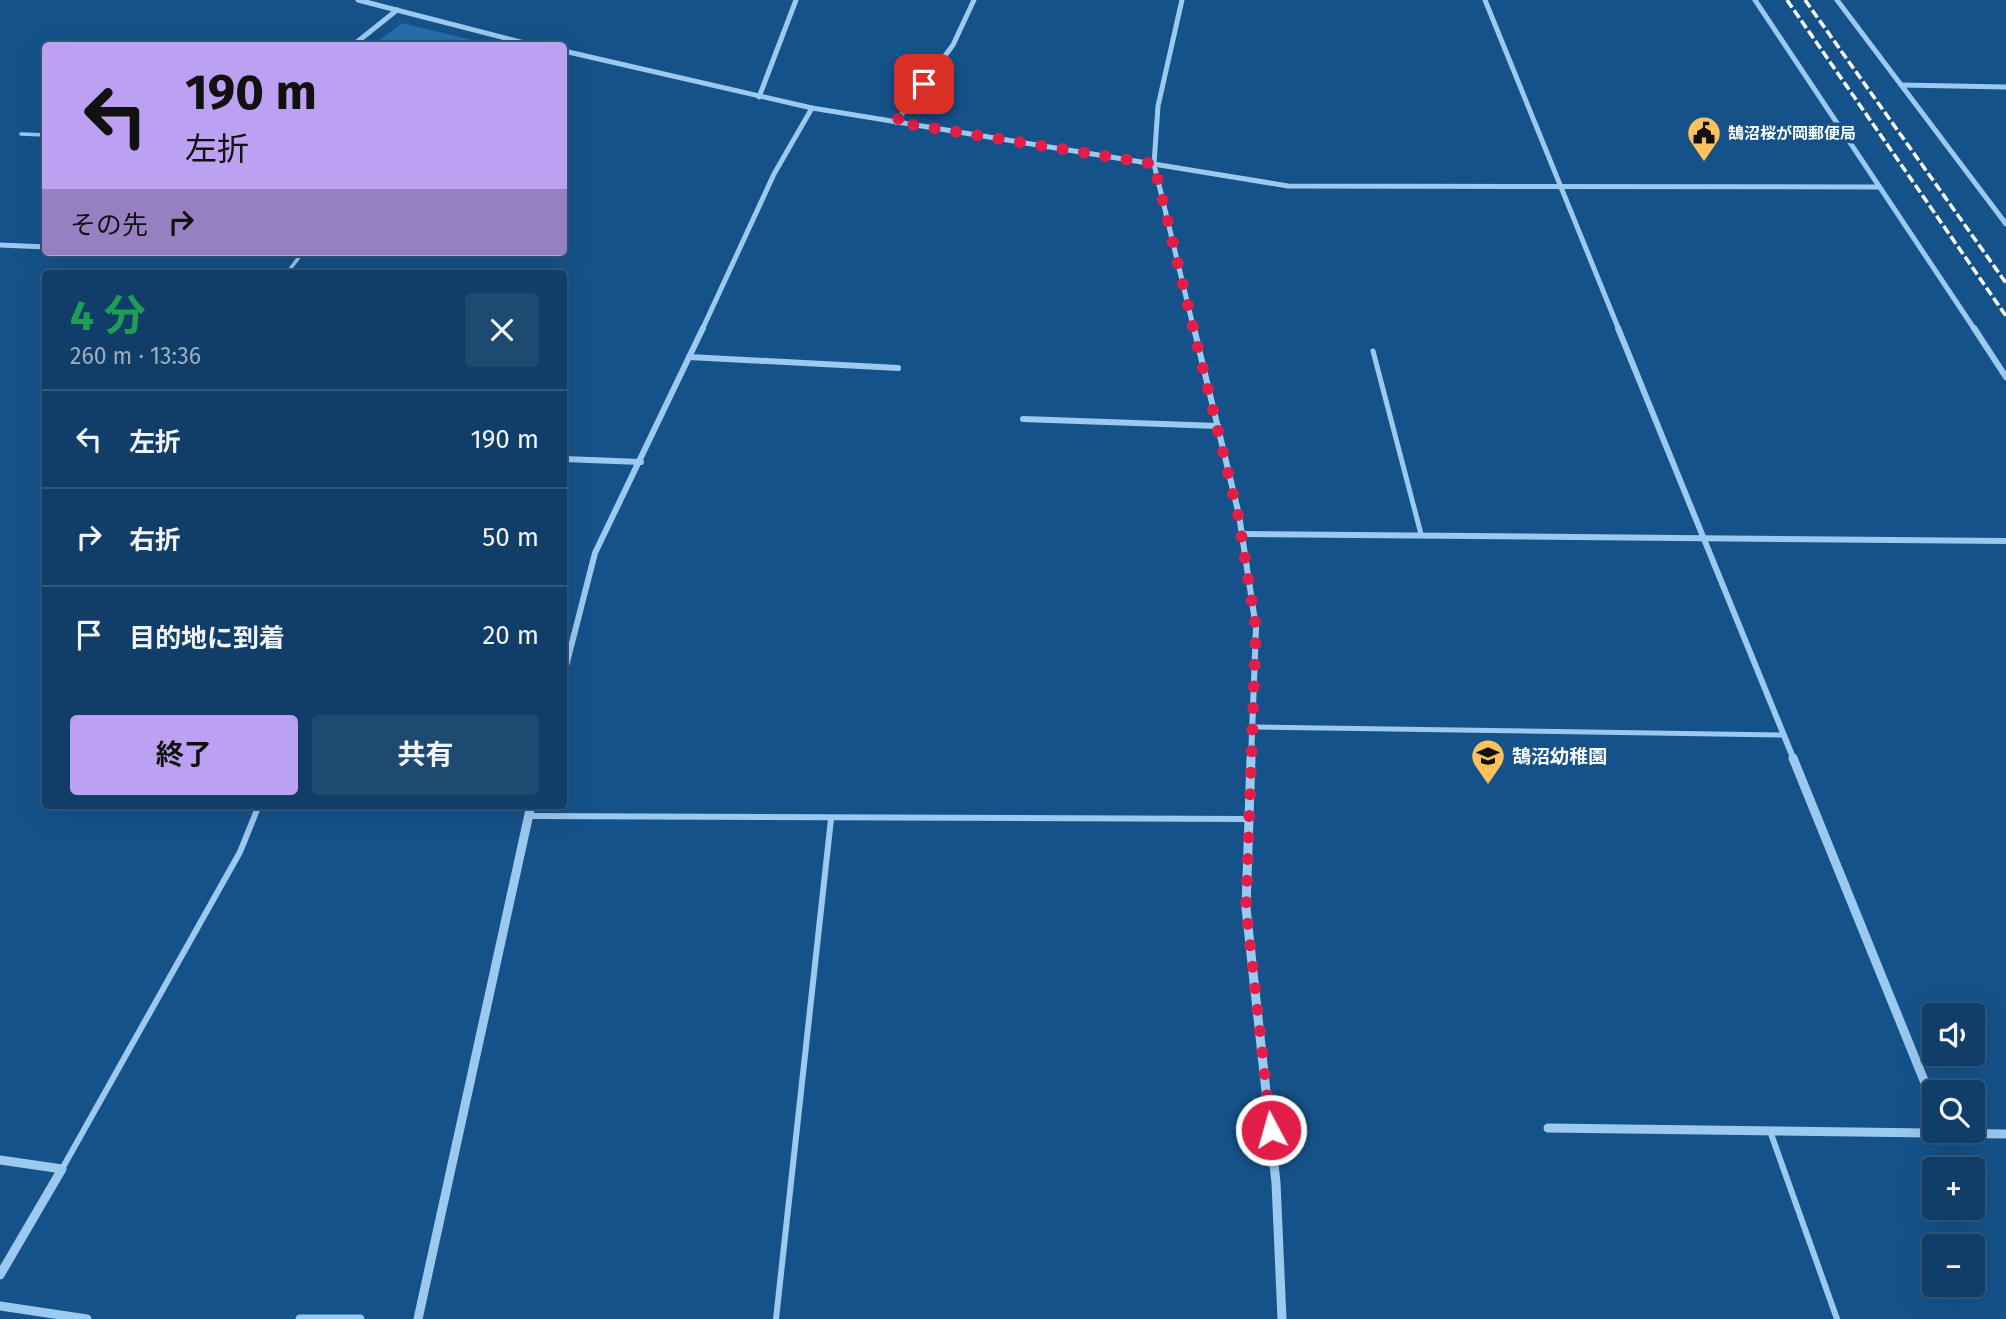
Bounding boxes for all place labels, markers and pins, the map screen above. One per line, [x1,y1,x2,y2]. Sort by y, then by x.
pin [894,54,954,114]
public building icon: 鵠沼桜が岡郵便局 [1685,114,1723,163]
place label: 鵠沼桜が岡郵便局 [1728,124,1856,143]
school or university icon: 鵠沼幼稚園 [1469,737,1507,786]
place label: 鵠沼幼稚園 [1512,745,1607,768]

